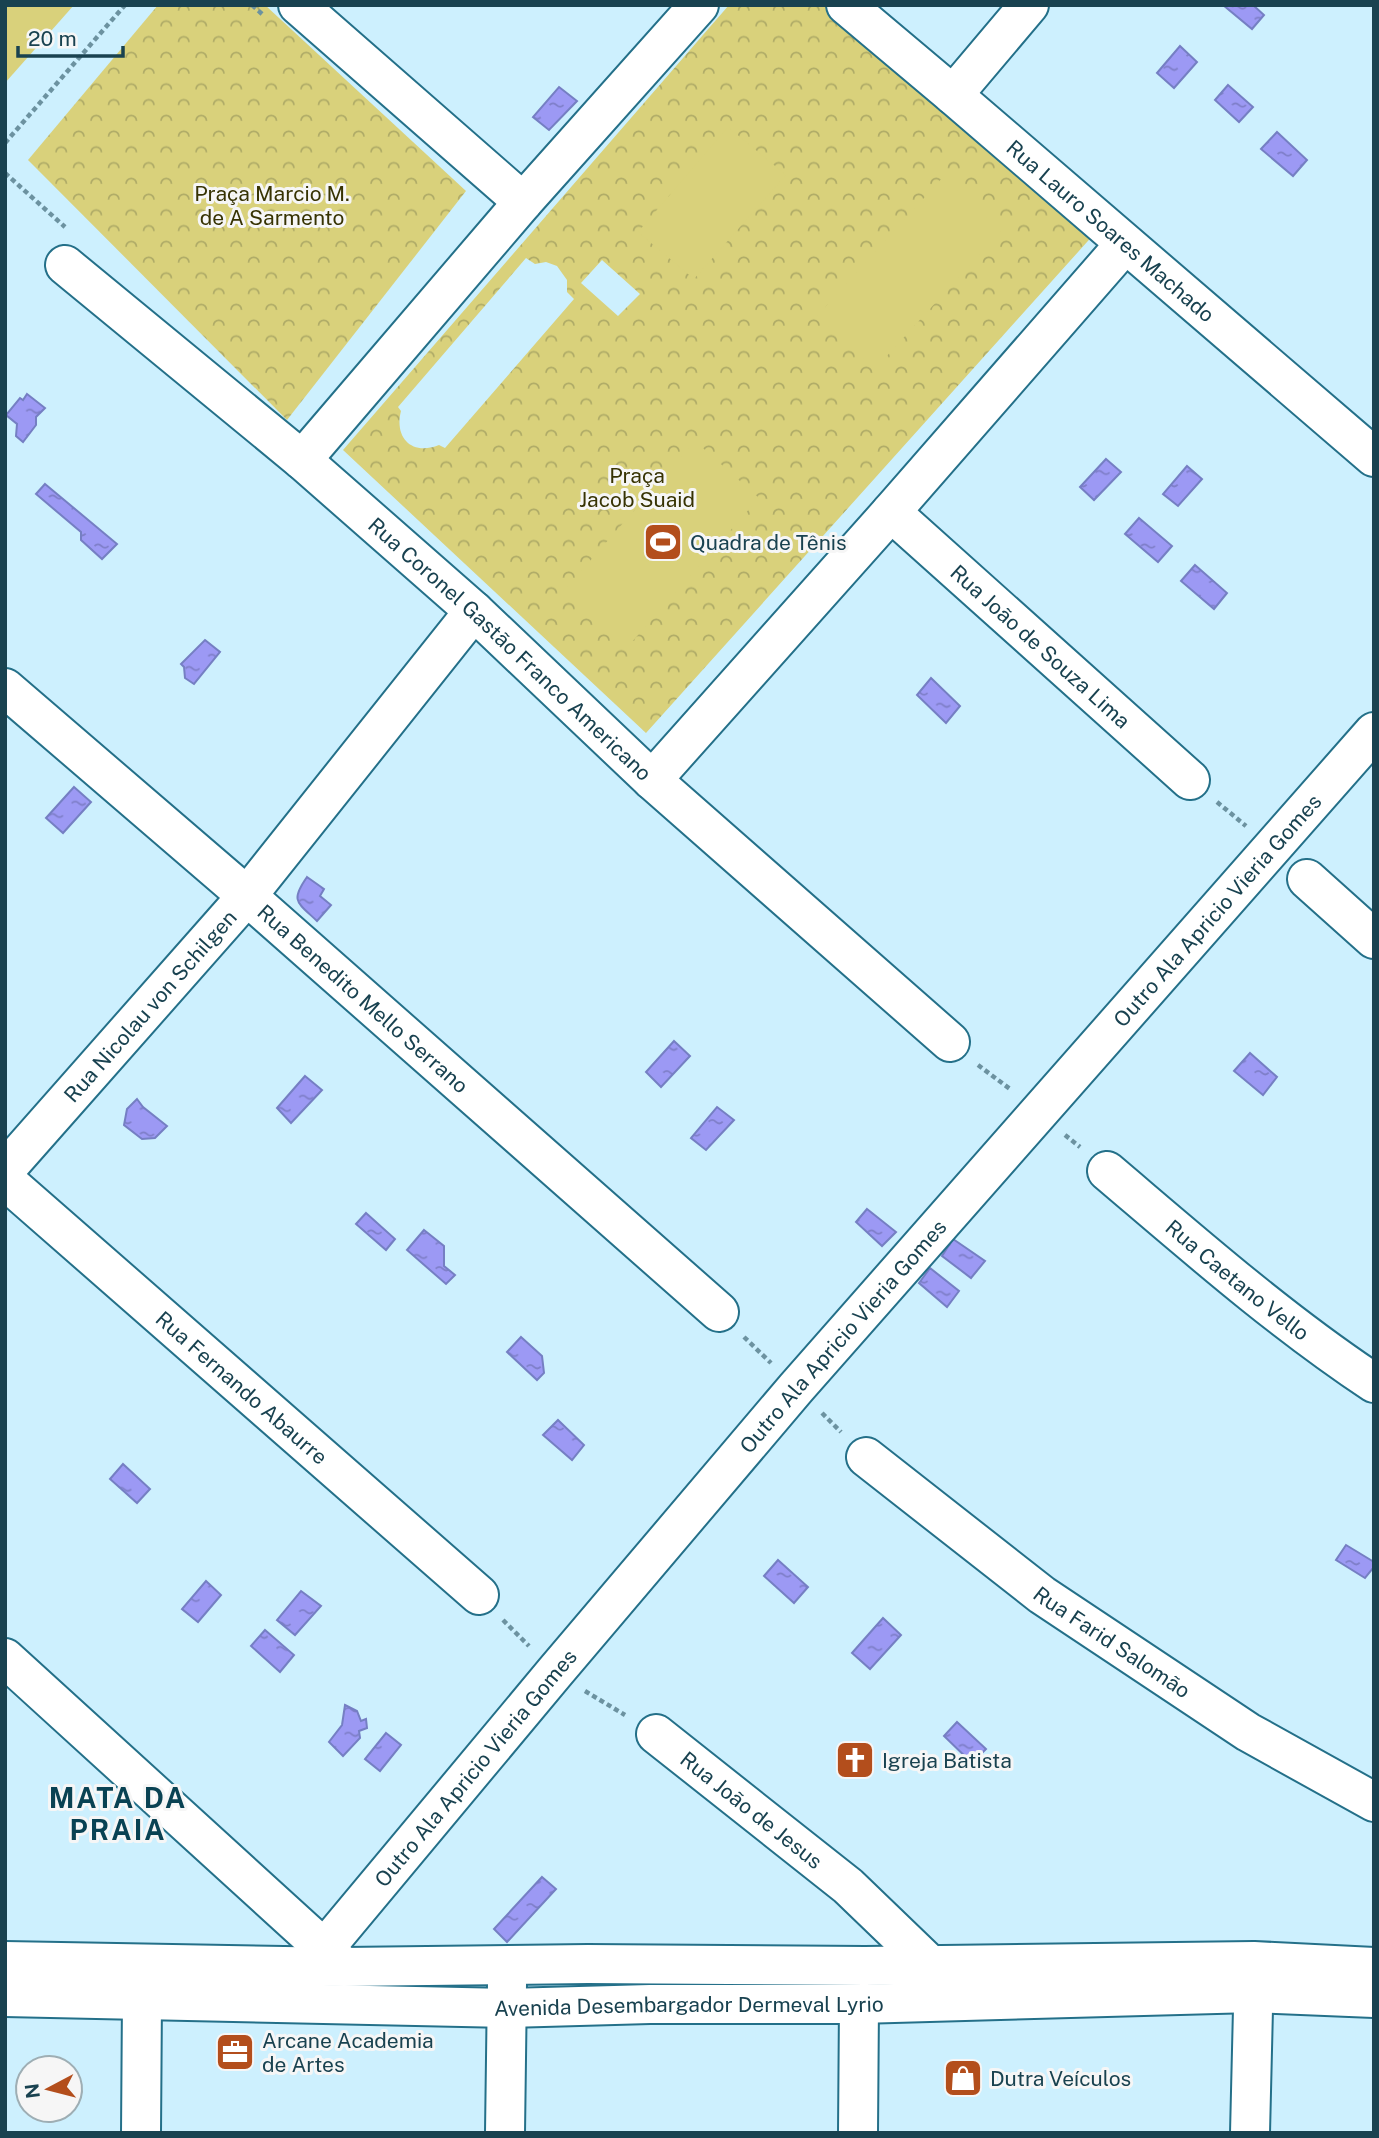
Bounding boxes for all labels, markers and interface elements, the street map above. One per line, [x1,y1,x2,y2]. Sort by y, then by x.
scale bar [18,14,122,58]
text: 20 m [28,26,77,51]
street label: Rua Lauro Soares Machado [1002,134,1220,327]
park label: Praça Marcio M. de A Sarmento [194,181,350,230]
park label: Praça Jacob Suaid [579,463,695,512]
street label: Rua Coronel Gastão Franco Americano [364,512,657,786]
sports icon: Quadra de Tênis [642,521,684,563]
place label: Quadra de Tênis [690,530,847,555]
street label: Rua João de Souza Lima [946,559,1136,733]
street label: Outro Ala Apricio Vieria Gomes [1108,789,1326,1032]
street label: Rua Benedito Mello Serrano [253,899,474,1098]
street label: Rua Nicolau von Schilgen [59,905,241,1107]
street label: Outro Ala Apricio Vieria Gomes [734,1214,951,1458]
street label: Rua Caetano Vello [1161,1214,1314,1345]
street label: Rua Fernando Abaurre [151,1306,333,1469]
street label: Rua Farid Salomão [1029,1581,1195,1703]
street label: Outro Ala Apricio Vieria Gomes [369,1644,581,1892]
church icon: Igreja Batista [834,1739,876,1781]
street label: Rua João de Jesus [676,1746,828,1874]
place label: Igreja Batista [882,1748,1012,1773]
district label: MATA DA PRAIA [49,1781,187,1846]
street label: Avenida Desembargador Dermeval Lyrio [494,1991,884,2021]
place label: Arcane Academia de Artes [262,2028,434,2077]
office icon: Arcane Academia de Artes [214,2031,256,2073]
north arrow [14,2054,84,2124]
shop icon: Dutra Veículos [942,2057,984,2099]
place label: Dutra Veículos [990,2066,1131,2091]
text: N [20,2082,44,2100]

